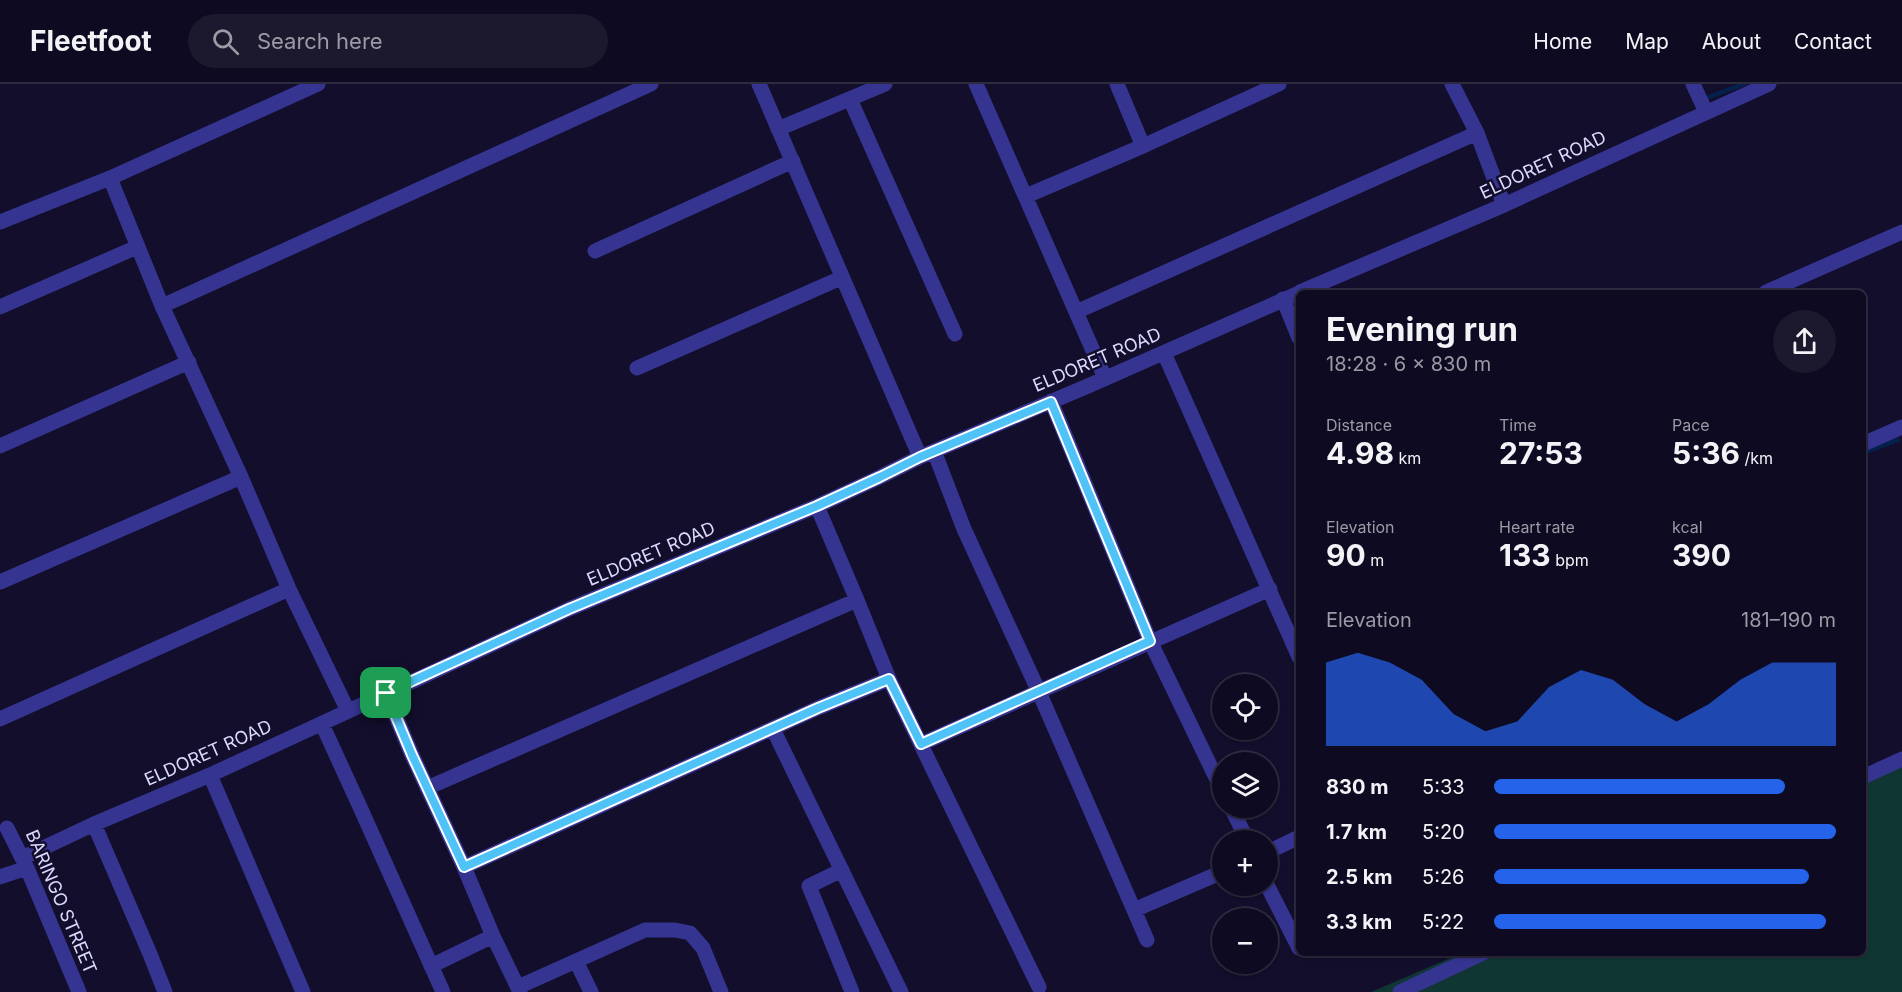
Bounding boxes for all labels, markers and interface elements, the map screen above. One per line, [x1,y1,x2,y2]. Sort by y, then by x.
search box [188,14,608,68]
text: Fleetfoot [30,24,152,58]
icon: search [209,25,242,58]
text: Search here [257,28,383,54]
text: Home [1533,29,1592,54]
text: Map [1625,29,1669,54]
text: About [1702,29,1761,54]
text: Contact [1794,29,1872,54]
street label: ELDORET ROAD [1476,126,1609,203]
text: Evening run [1326,309,1518,349]
button: share [1773,310,1836,373]
street label: ELDORET ROAD [1030,323,1164,396]
text: 18:28 · 6 × 830 m [1326,352,1491,376]
text: Distance [1326,415,1392,435]
text: Time [1499,415,1537,435]
text: Pace [1672,415,1710,435]
text: 4.98 [1326,435,1394,471]
text: 27:53 [1499,435,1583,471]
text: 5:36 [1672,435,1740,471]
text: km [1394,448,1421,468]
text: /km [1740,448,1773,468]
street label: ELDORET ROAD [584,517,718,590]
text: Elevation [1326,517,1395,537]
text: Heart rate [1499,517,1575,537]
text: kcal [1672,517,1703,537]
text: 90 [1326,537,1366,573]
text: 133 [1499,537,1551,573]
text: 390 [1672,537,1731,573]
text: m [1366,550,1384,570]
text: bpm [1551,550,1589,570]
text: Elevation [1326,608,1412,632]
text: 181–190 m [1741,608,1836,632]
pin [360,667,411,718]
map controls [1212,674,1278,974]
button: locate [1212,674,1278,740]
icon: arrive [369,676,402,709]
street label: ELDORET ROAD [141,715,275,790]
button: layers [1212,752,1278,818]
text: 830 m [1326,775,1388,799]
text: 5:33 [1422,775,1465,799]
text: 1.7 km [1326,820,1387,844]
text: 5:20 [1422,820,1465,844]
street label: BARINGO STREET [22,827,101,977]
button: + [1212,830,1278,896]
text: 2.5 km [1326,865,1393,889]
text: 5:26 [1422,865,1465,889]
button: − [1212,908,1278,974]
text: 3.3 km [1326,910,1392,934]
text: 5:22 [1422,910,1464,934]

